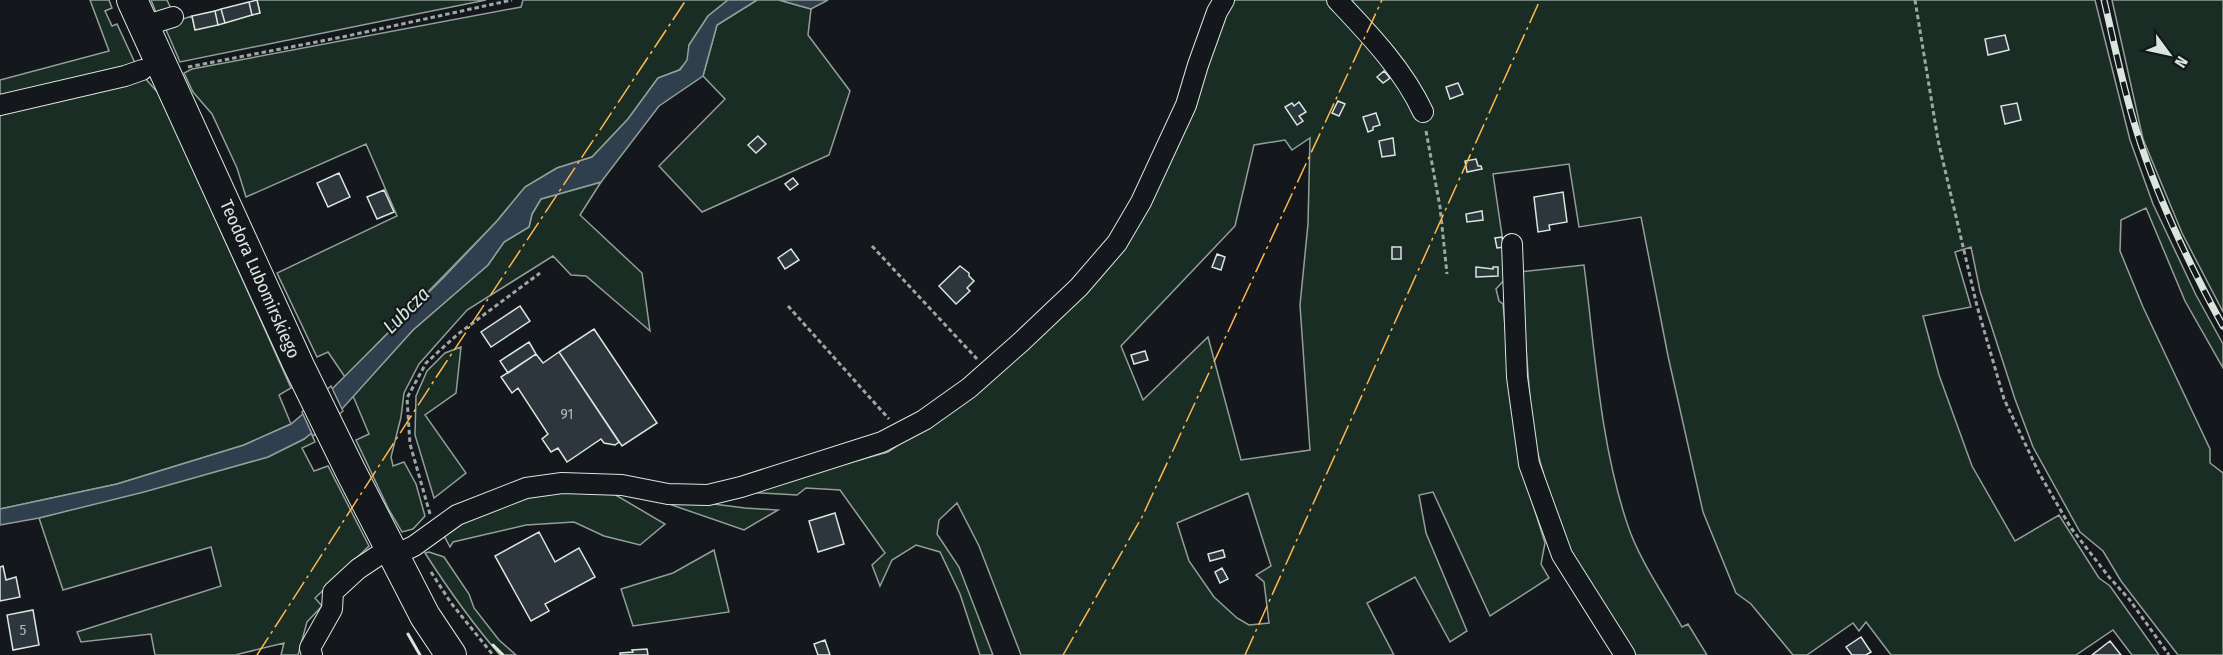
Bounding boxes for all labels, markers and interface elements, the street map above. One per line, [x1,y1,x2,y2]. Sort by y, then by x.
north arrow [2139,24,2199,84]
text: N [2171,53,2192,71]
street label: Teodora Lubomirskiego [215,196,305,362]
water label: Lubcza [378,282,434,338]
house number: 91 [561,405,573,423]
house number: 5 [20,621,27,639]

